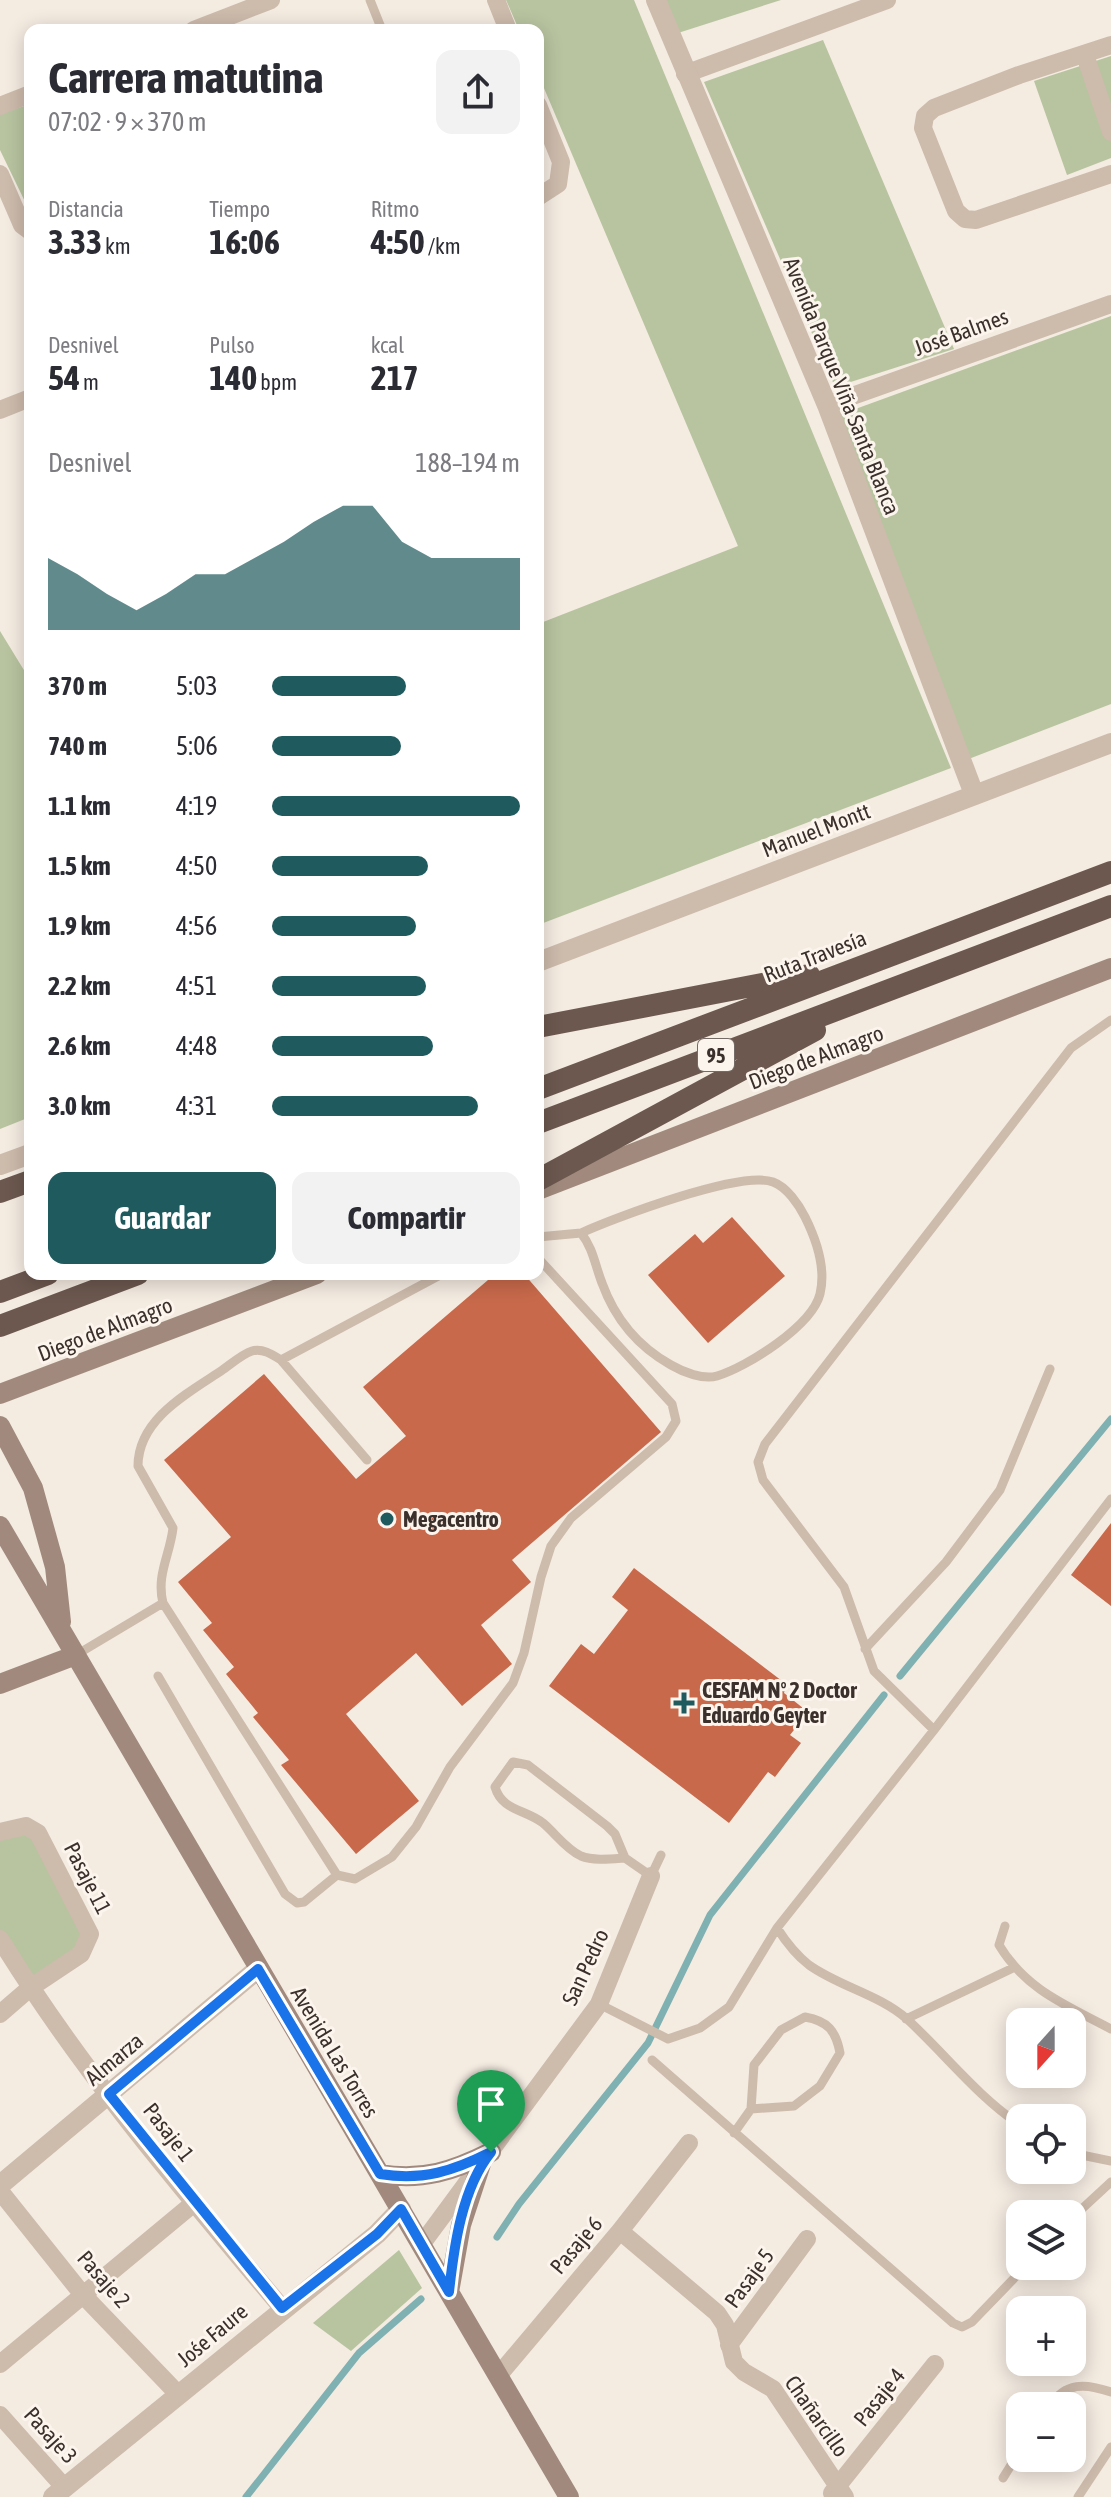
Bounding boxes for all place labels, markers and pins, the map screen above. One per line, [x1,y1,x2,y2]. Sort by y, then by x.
place label: Megacentro [403,1506,499,1532]
marker: Megacentro [378,1510,396,1528]
place label: CESFAM N° 2 Doctor Eduardo Geyter [702,1677,857,1728]
marker: CESFAM N° 2 Doctor Eduardo Geyter [673,1692,695,1714]
pin [457,2070,525,2152]

